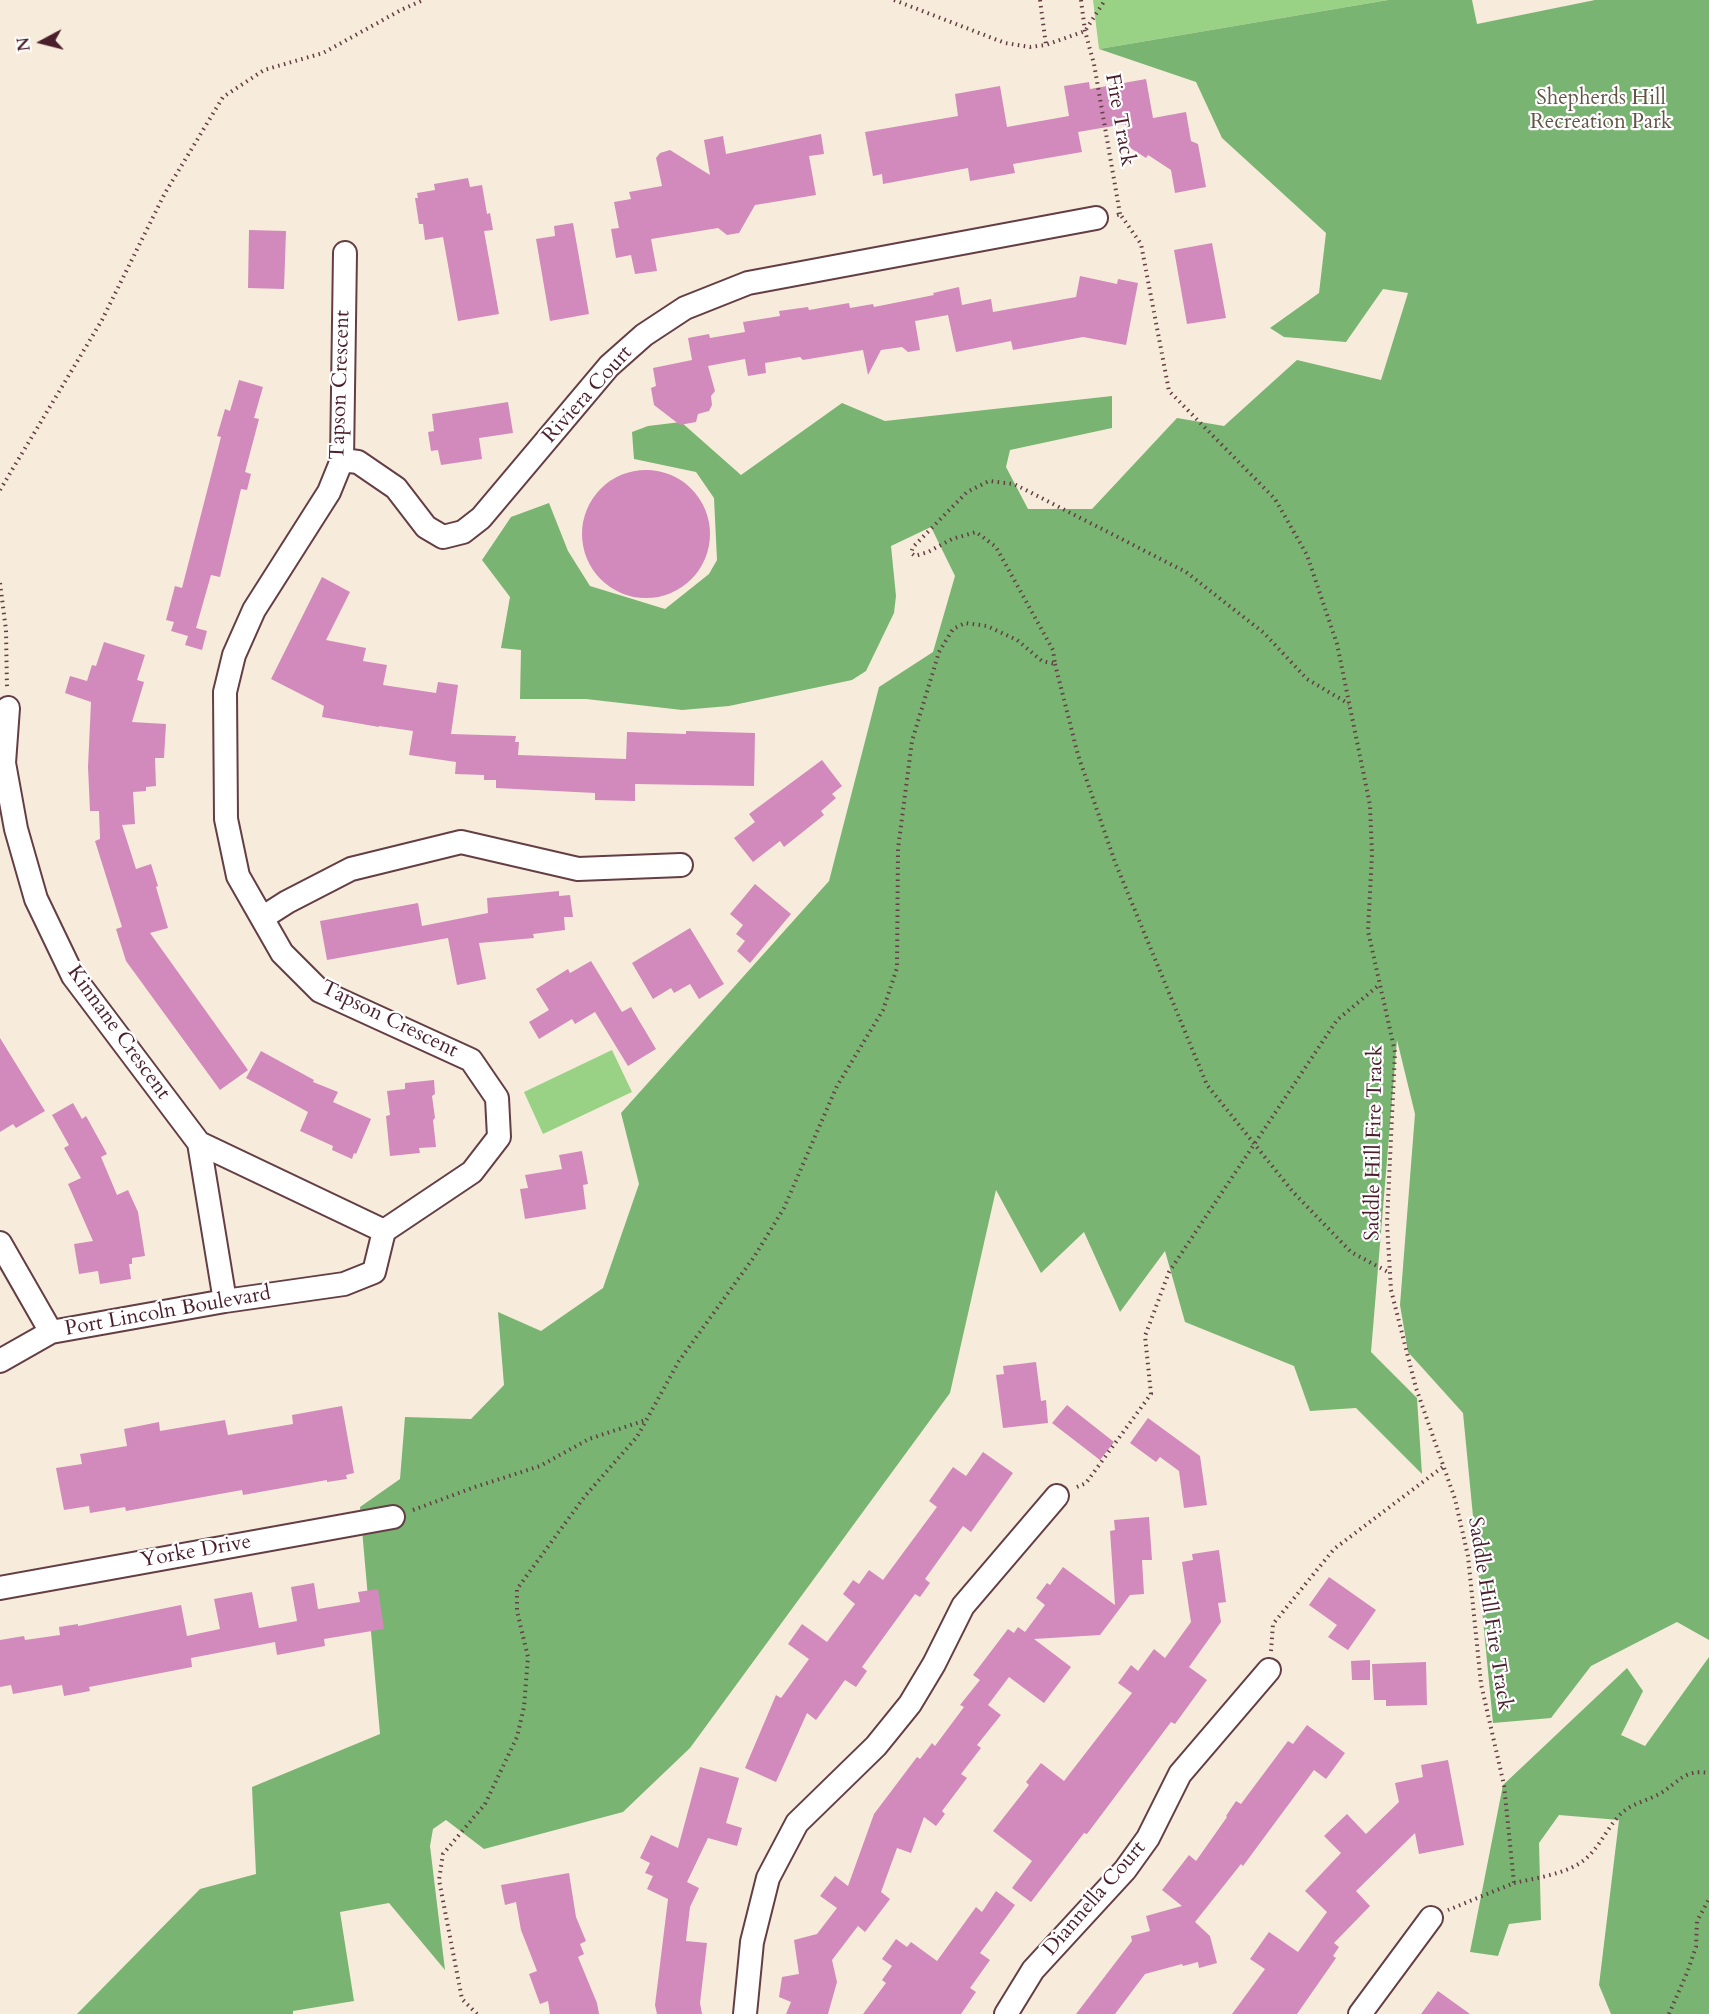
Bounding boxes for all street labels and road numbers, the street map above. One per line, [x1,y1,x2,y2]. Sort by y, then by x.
street label: Fire Track [1098,72,1140,168]
street label: Tapson Crescent [326,310,356,460]
street label: Riviera Court [538,341,638,449]
street label: Kinnane Crescent [61,961,175,1105]
street label: Tapson Crescent [316,976,462,1064]
street label: Saddle Hill Fire Track [1361,1045,1389,1241]
street label: Port Lincoln Boulevard [63,1281,273,1343]
street label: Saddle Hill Fire Track [1461,1515,1517,1713]
street label: Yorke Drive [139,1530,253,1574]
street label: Diannella Court [1038,1836,1152,1962]

